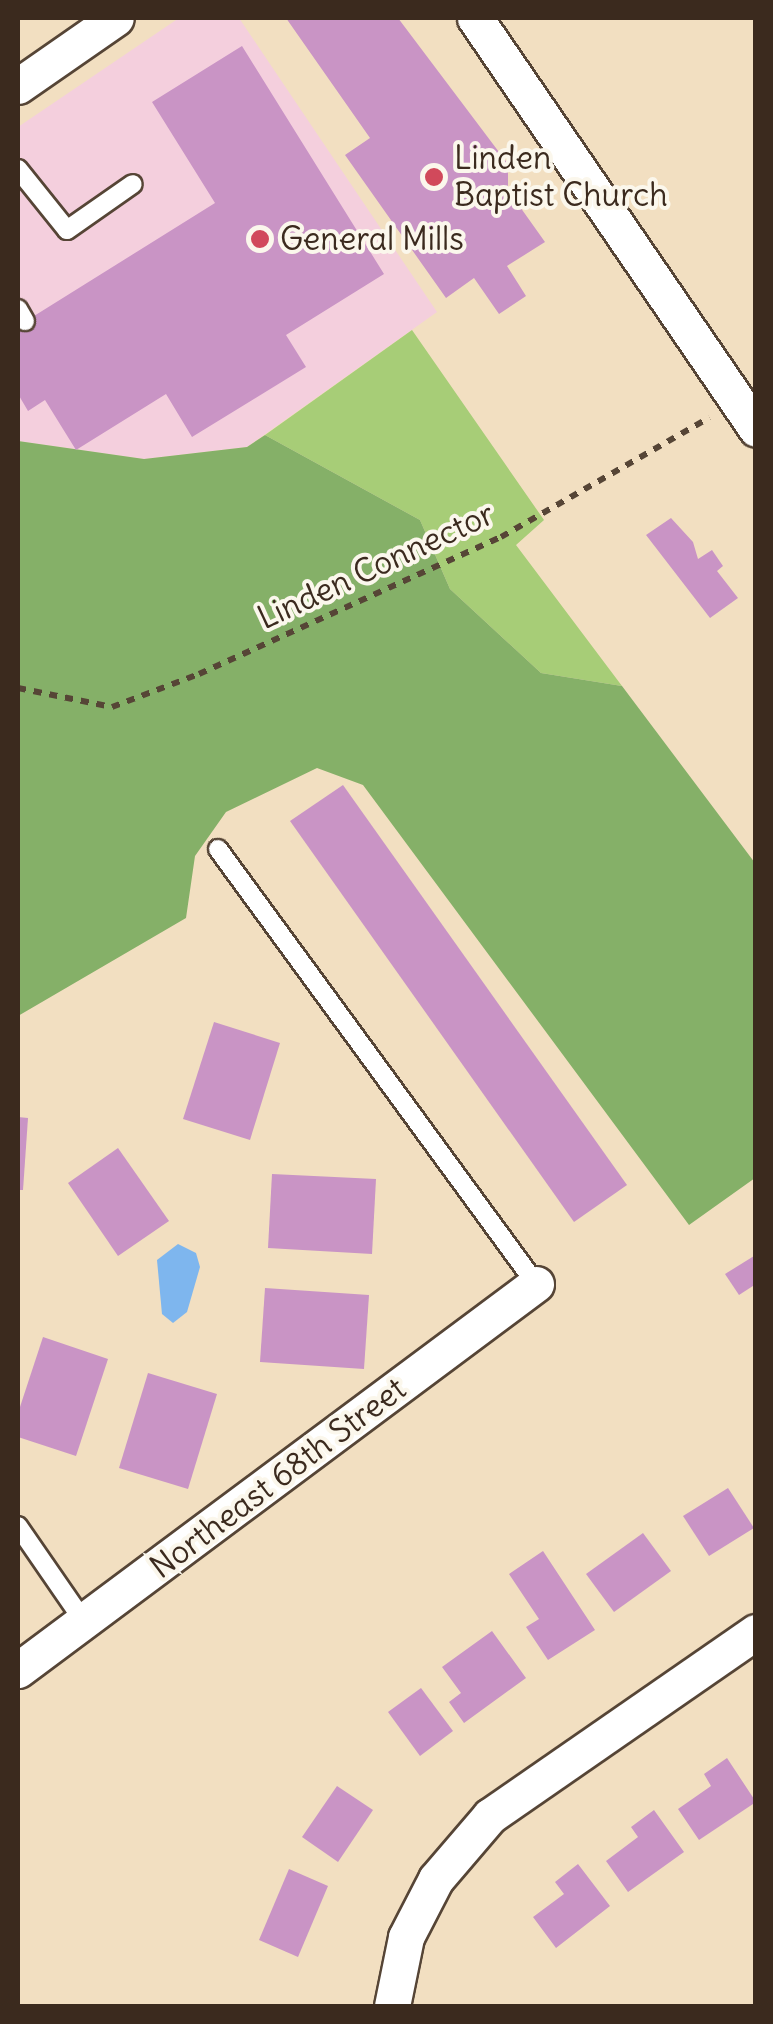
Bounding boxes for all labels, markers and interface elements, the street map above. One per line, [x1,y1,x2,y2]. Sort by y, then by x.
place label: Linden Baptist Church [454,140,668,215]
marker: Linden Baptist Church [423,166,445,188]
place label: General Mills [280,220,464,258]
marker: General Mills [249,228,271,250]
street label: Linden Connector [252,494,500,638]
street label: Northeast 68th Street [143,1369,413,1587]

